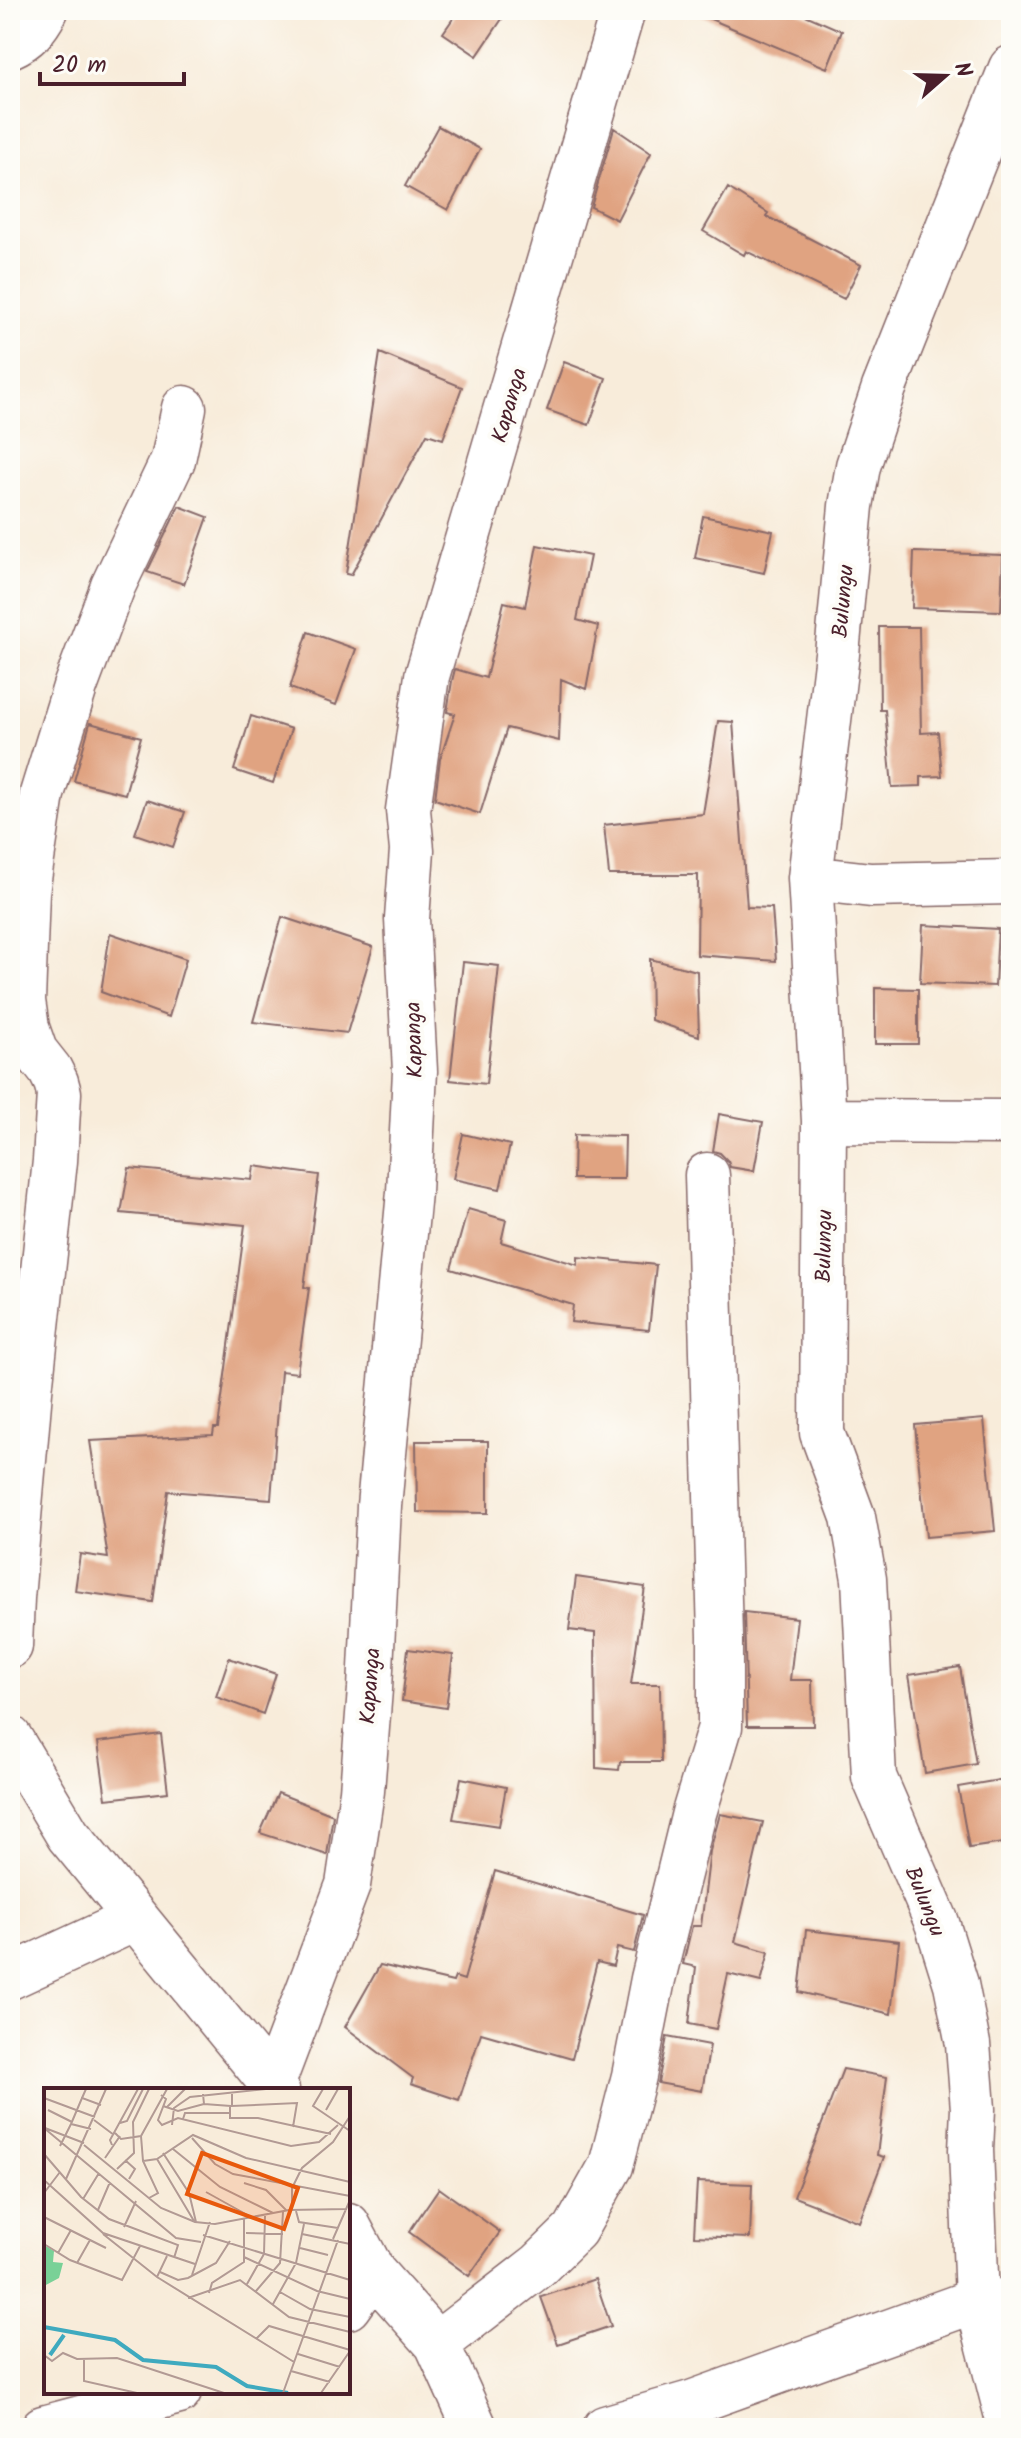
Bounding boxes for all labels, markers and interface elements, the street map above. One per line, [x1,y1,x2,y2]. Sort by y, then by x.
scale bar [40,36,184,86]
north arrow [905,36,985,116]
text: 20 m [52,46,107,85]
text: N [943,58,980,83]
street label: Kapanga [483,364,538,447]
street label: Bulungu [824,563,865,639]
street label: Kapanga [397,1001,434,1079]
street label: Bulungu [807,1209,844,1283]
street label: Kapanga [351,1647,392,1726]
street label: Bulungu [894,1861,954,1943]
inset map [44,2088,350,2394]

